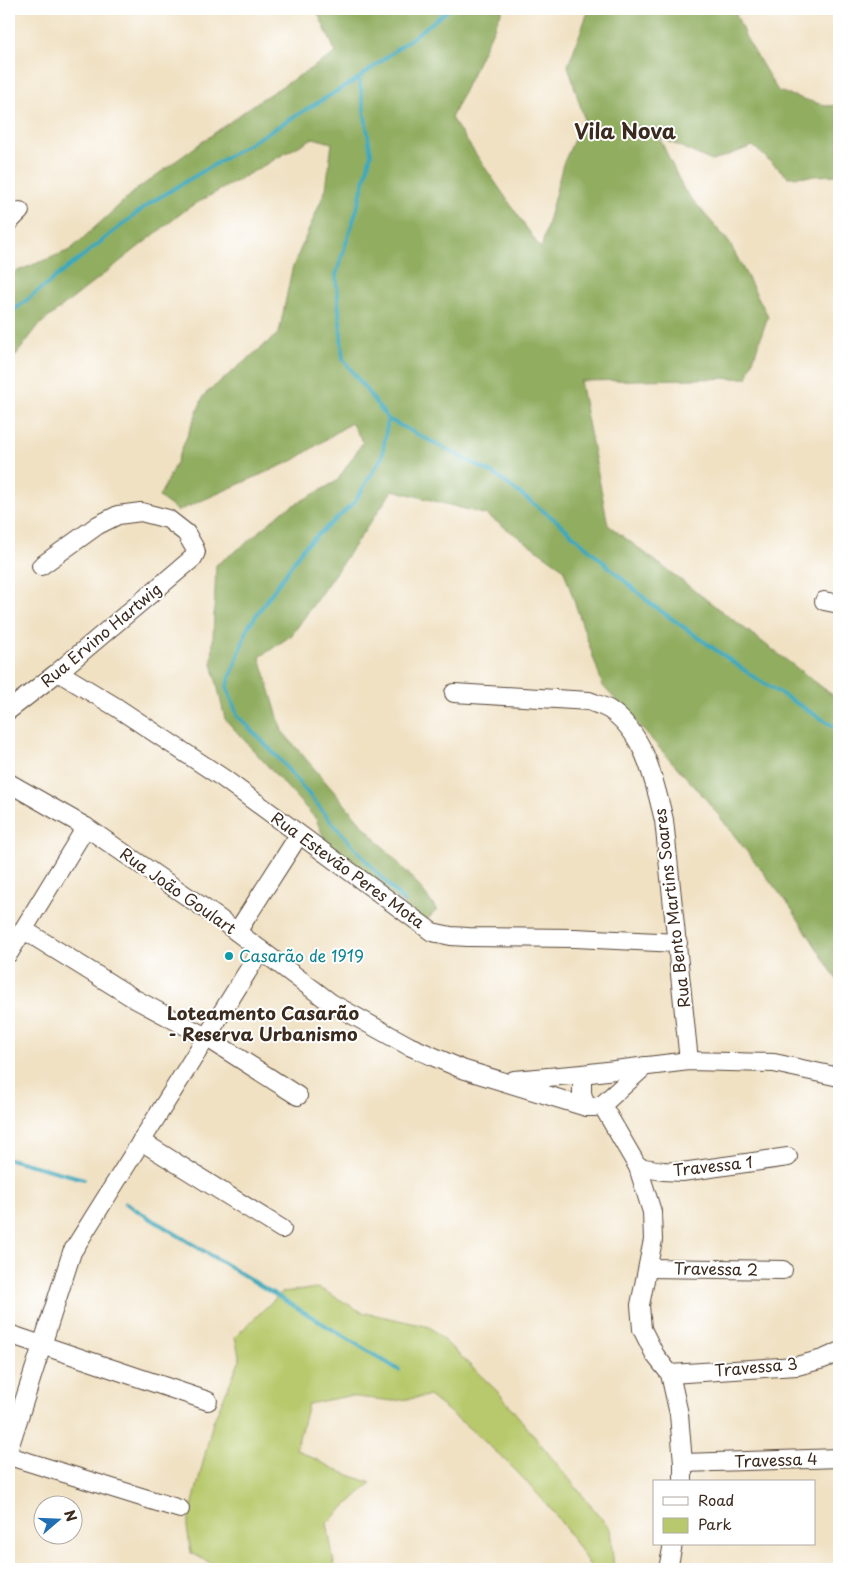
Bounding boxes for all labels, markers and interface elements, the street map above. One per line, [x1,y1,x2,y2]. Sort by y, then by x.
district label: Vila Nova [574,114,677,146]
street label: Rua Ervino Hartwig [35,576,166,692]
street label: Rua Estevão Peres Mota [267,805,430,933]
street label: Rua Bento Martins Soares [647,807,695,1009]
street label: Rua João Goulart [116,841,242,940]
place label: Casarão de 1919 [239,943,364,967]
marker: Casarão de 1919 [223,950,235,962]
district label: Loteamento Casarão - Reserva Urbanismo [167,999,359,1047]
street label: Travessa 1 [672,1149,754,1181]
street label: Travessa 2 [674,1255,758,1281]
street label: Travessa 3 [713,1350,799,1382]
street label: Travessa 4 [734,1446,818,1472]
legend [653,1480,816,1546]
text: Road [698,1488,734,1511]
north arrow [32,1496,82,1546]
text: N [59,1507,82,1524]
text: Park [698,1512,732,1535]

